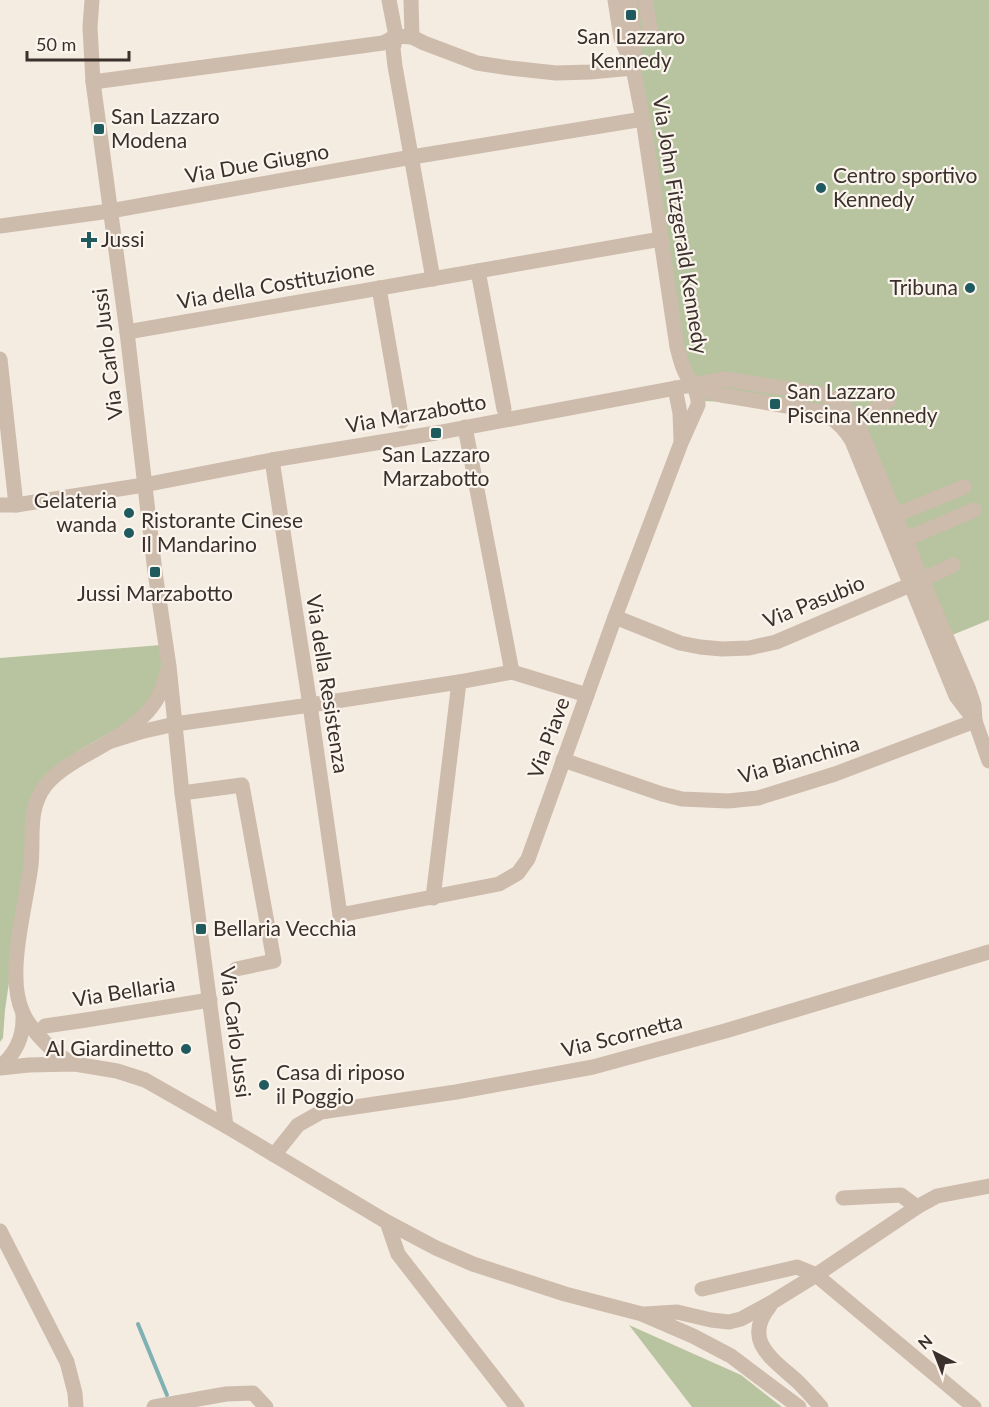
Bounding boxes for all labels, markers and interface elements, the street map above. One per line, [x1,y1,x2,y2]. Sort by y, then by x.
marker: San Lazzaro Kennedy [624,8,638,22]
place label: San Lazzaro Kennedy [577,23,685,72]
scale bar [27,24,129,62]
text: 50 m [36,33,76,55]
street label: Via John Fitzgerald Kennedy [649,94,714,356]
place label: San Lazzaro Modena [111,103,220,152]
marker: San Lazzaro Modena [92,122,106,136]
street label: Via Due Giugno [183,138,331,187]
place label: Centro sportivo Kennedy [833,162,977,211]
marker: Centro sportivo Kennedy [814,181,828,195]
place label: Jussi [101,226,145,251]
marker: Jussi [82,233,96,247]
street label: Via della Costituzione [175,254,376,313]
place label: Tribuna [890,274,958,299]
marker: Tribuna [963,281,977,295]
street label: Via Carlo Jussi [86,287,127,421]
place label: San Lazzaro Piscina Kennedy [787,378,938,427]
street label: Via Marzabotto [344,388,488,437]
marker: San Lazzaro Piscina Kennedy [768,397,782,411]
marker: San Lazzaro Marzabotto [429,426,443,440]
place label: San Lazzaro Marzabotto [382,441,490,490]
place label: Gelateria wanda [34,487,117,536]
marker: Gelateria wanda [122,506,136,520]
place label: Ristorante Cinese Il Mandarino [141,507,303,556]
marker: Ristorante Cinese Il Mandarino [122,526,136,540]
marker: Jussi Marzabotto [148,565,162,579]
street label: Via Pasubio [759,569,868,632]
place label: Jussi Marzabotto [77,580,233,605]
street label: Via della Resistenza [302,593,355,775]
street label: Via Piave [521,694,574,781]
street label: Via Bianchina [735,729,862,788]
place label: Bellaria Vecchia [213,915,356,940]
marker: Bellaria Vecchia [194,922,208,936]
street label: Via Carlo Jussi [216,965,257,1099]
street label: Via Bellaria [71,970,177,1011]
street label: Via Scornetta [559,1007,684,1062]
place label: Al Giardinetto [46,1035,174,1060]
marker: Al Giardinetto [179,1042,193,1056]
place label: Casa di riposo il Poggio [276,1059,405,1108]
marker: Casa di riposo il Poggio [257,1078,271,1092]
north arrow [905,1323,965,1383]
text: N [914,1330,936,1353]

